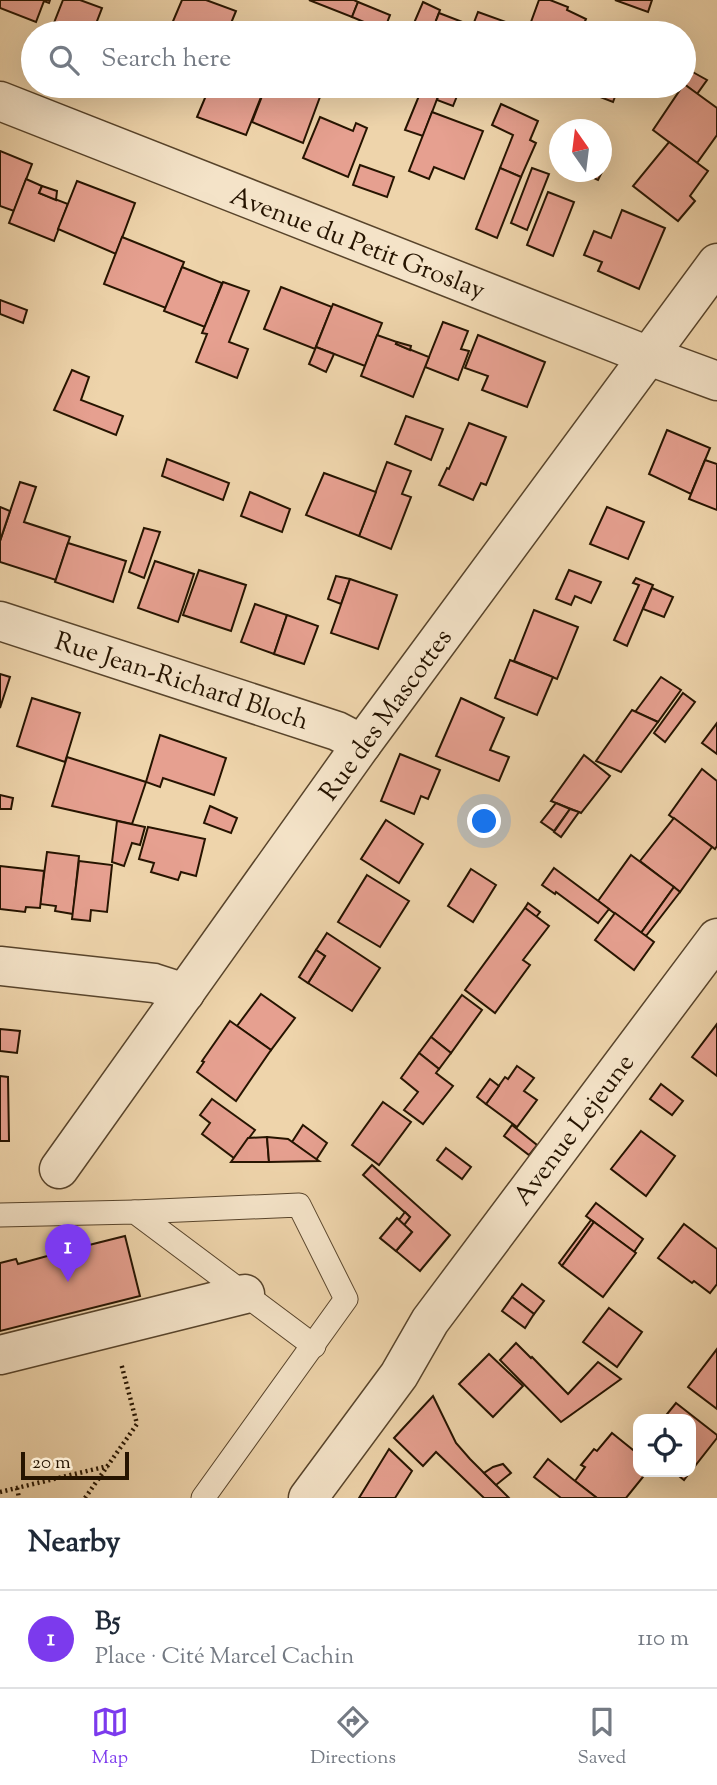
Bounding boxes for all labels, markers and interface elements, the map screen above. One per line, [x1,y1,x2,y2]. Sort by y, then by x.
search box [21,21,696,98]
icon: search [45,41,83,79]
text: Search here [101,41,231,78]
north arrow [549,119,612,182]
street label: Avenue du Petit Groslay [224,179,490,310]
street label: Rue des Mascottes [312,622,462,809]
street label: Rue Jean-Richard Bloch [50,624,313,741]
your location [467,804,501,838]
street label: Avenue Lejeune [506,1047,644,1214]
pin: 1 [45,1224,91,1282]
map controls [633,1414,696,1477]
button: locate [633,1414,696,1477]
scale bar [21,1449,130,1481]
text: 20 m [32,1450,71,1477]
text: Nearby [28,1522,120,1565]
text: B5 [95,1604,120,1641]
text: 1 [47,1623,55,1656]
text: 110 m [638,1623,689,1656]
text: Place · Cité Marcel Cachin [95,1641,354,1674]
tab: Map [91,1703,129,1772]
tab: Directions [310,1703,396,1772]
tab: Saved [577,1703,626,1772]

